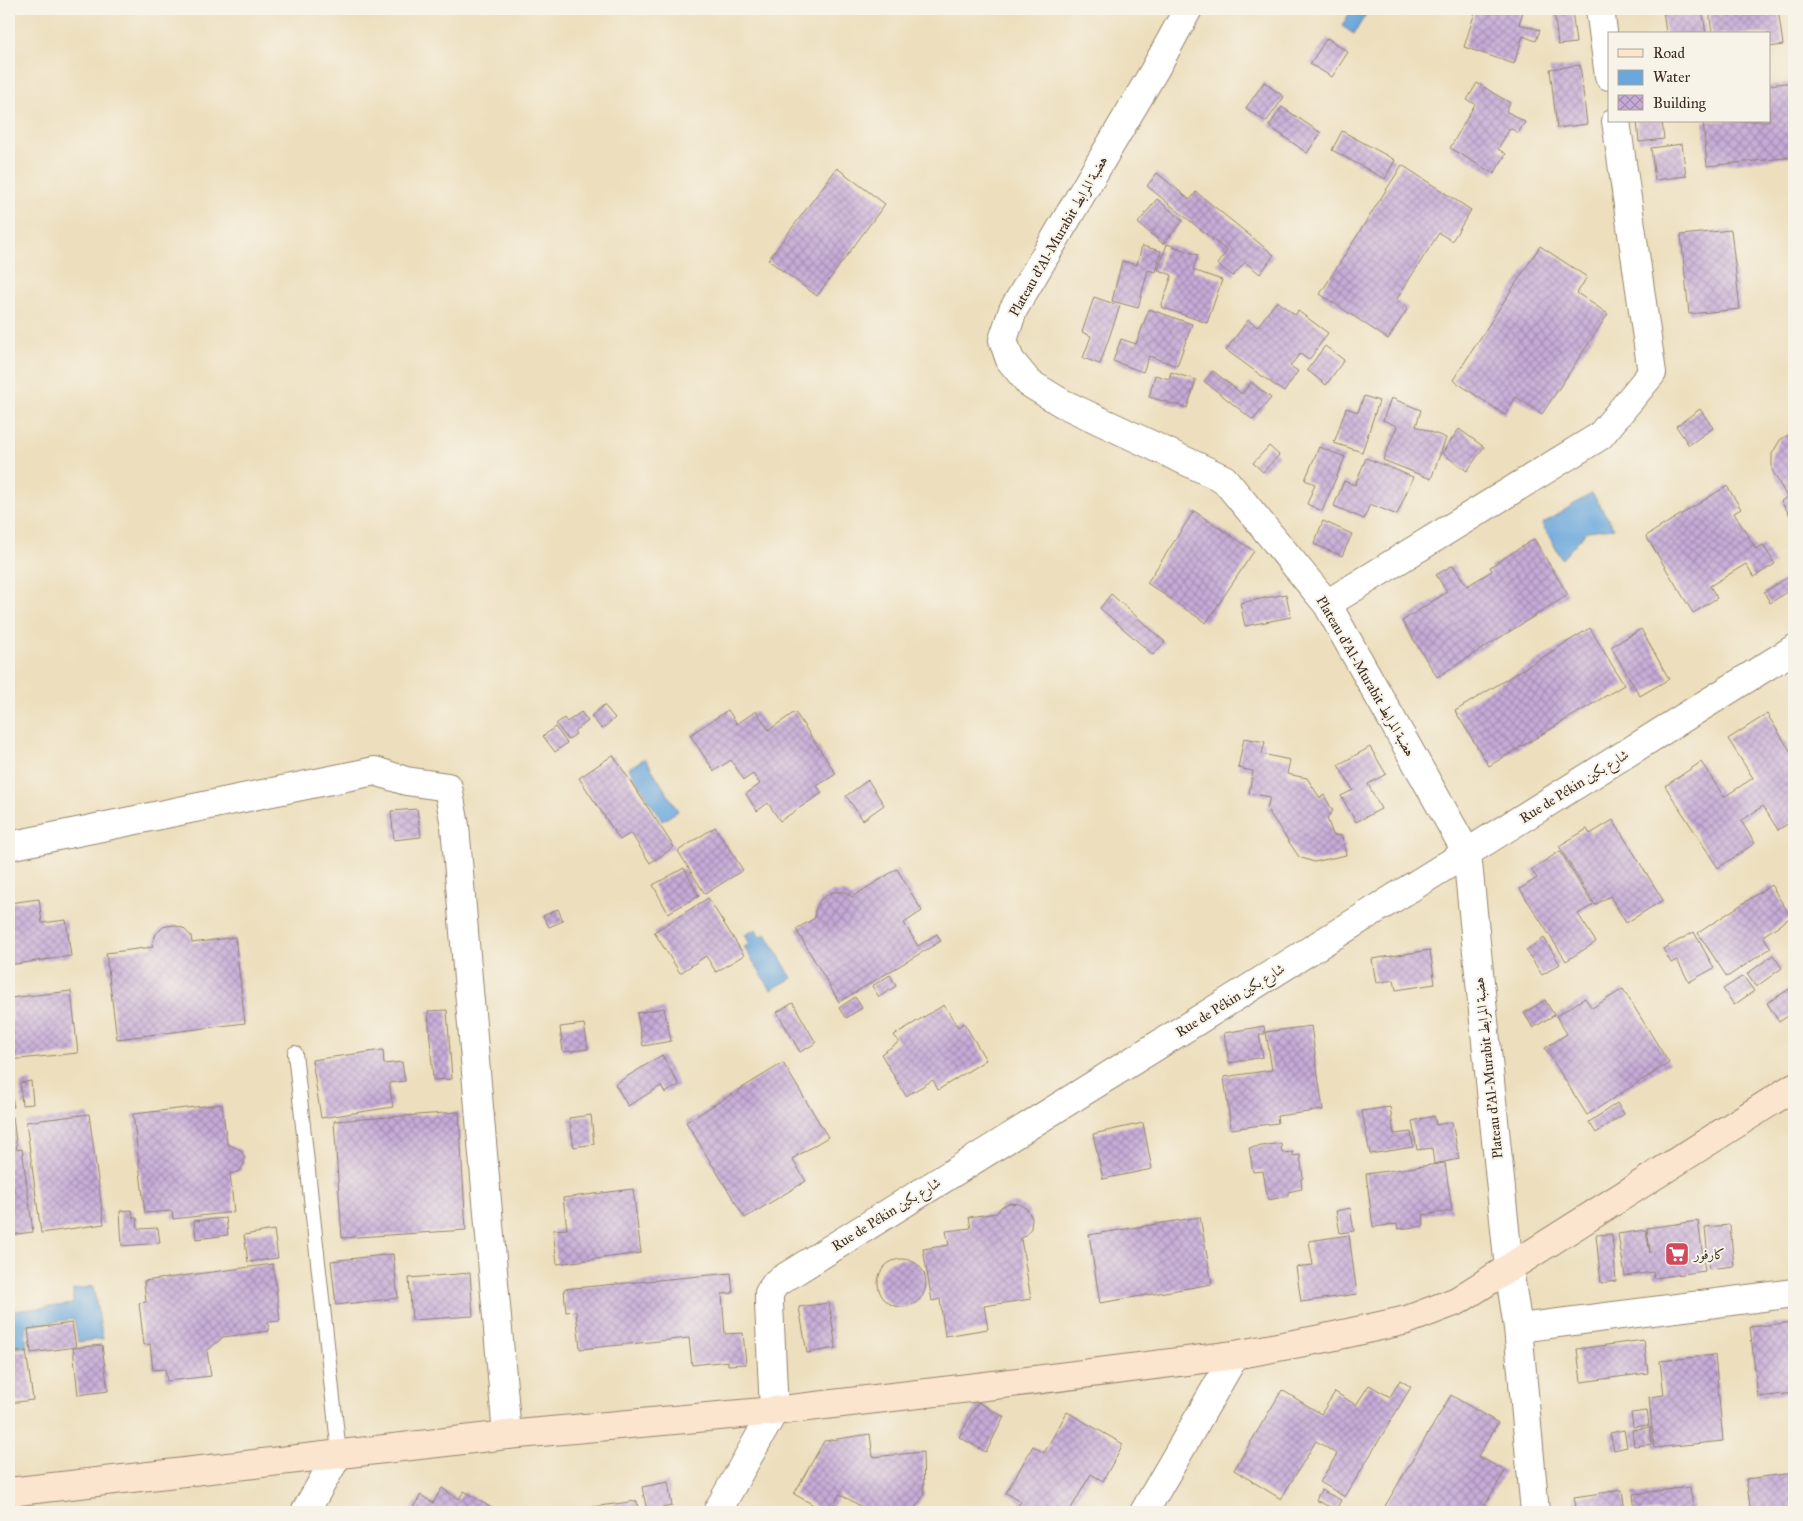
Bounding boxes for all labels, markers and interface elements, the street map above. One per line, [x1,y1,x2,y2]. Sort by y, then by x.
legend [1608,32,1770,122]
text: Road [1653,44,1685,62]
text: Water [1653,68,1690,86]
text: Building [1653,94,1707,112]
street label: Plateau d'Al-Murabit هضبة المرابط [1005,153,1111,319]
street label: Plateau d'Al-Murabit هضبة المرابط [1313,593,1419,759]
street label: Rue de Pékin شارع بكين [1517,746,1633,829]
street label: Rue de Pékin شارع بكين [1173,960,1289,1043]
street label: Plateau d'Al-Murabit هضبة المرابط [1471,976,1506,1160]
street label: Rue de Pékin شارع بكين [829,1174,945,1257]
supermarket icon: كارفور [1664,1241,1690,1267]
place label: كارفور [1692,1246,1725,1263]

